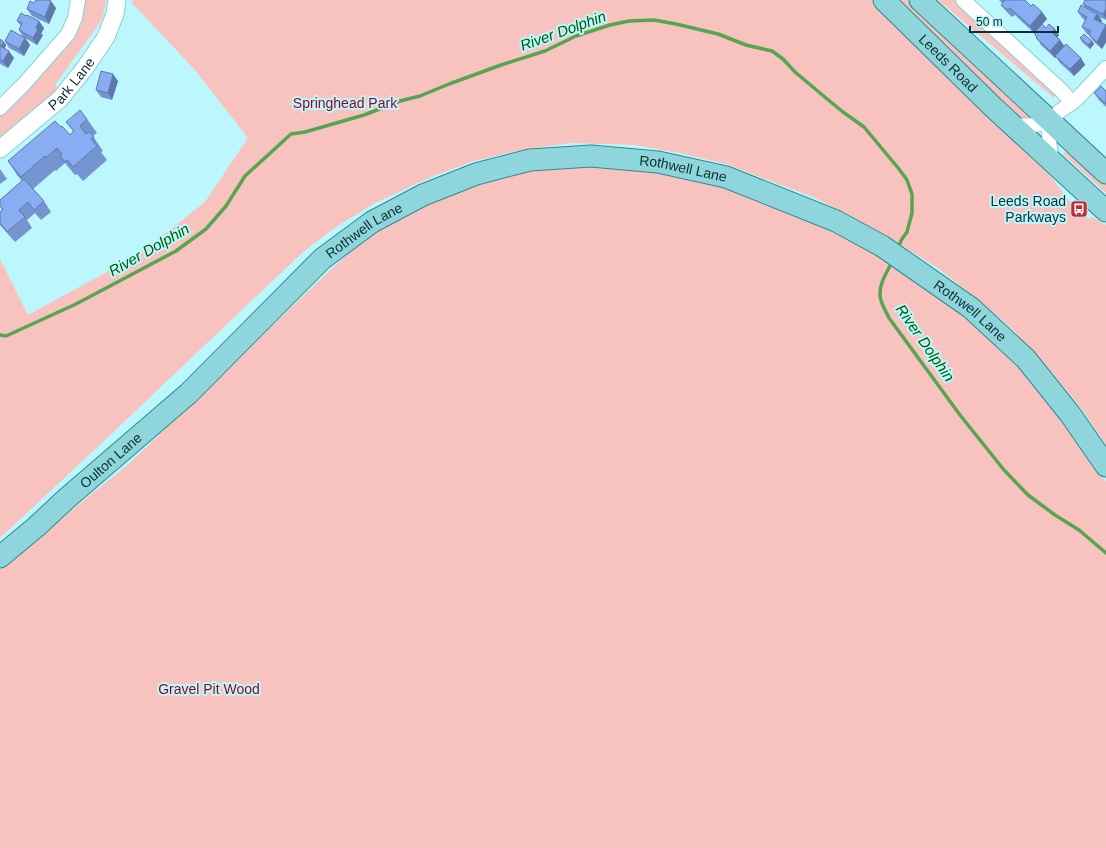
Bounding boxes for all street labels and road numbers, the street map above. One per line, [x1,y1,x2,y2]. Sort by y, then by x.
street label: Leeds Road [916,31,981,95]
street label: Park Lane [45,54,98,113]
street label: Rothwell Lane [639,152,729,185]
street label: Rothwell Lane [322,199,405,262]
street label: Rothwell Lane [931,277,1010,345]
street label: Oulton Lane [77,429,145,491]

